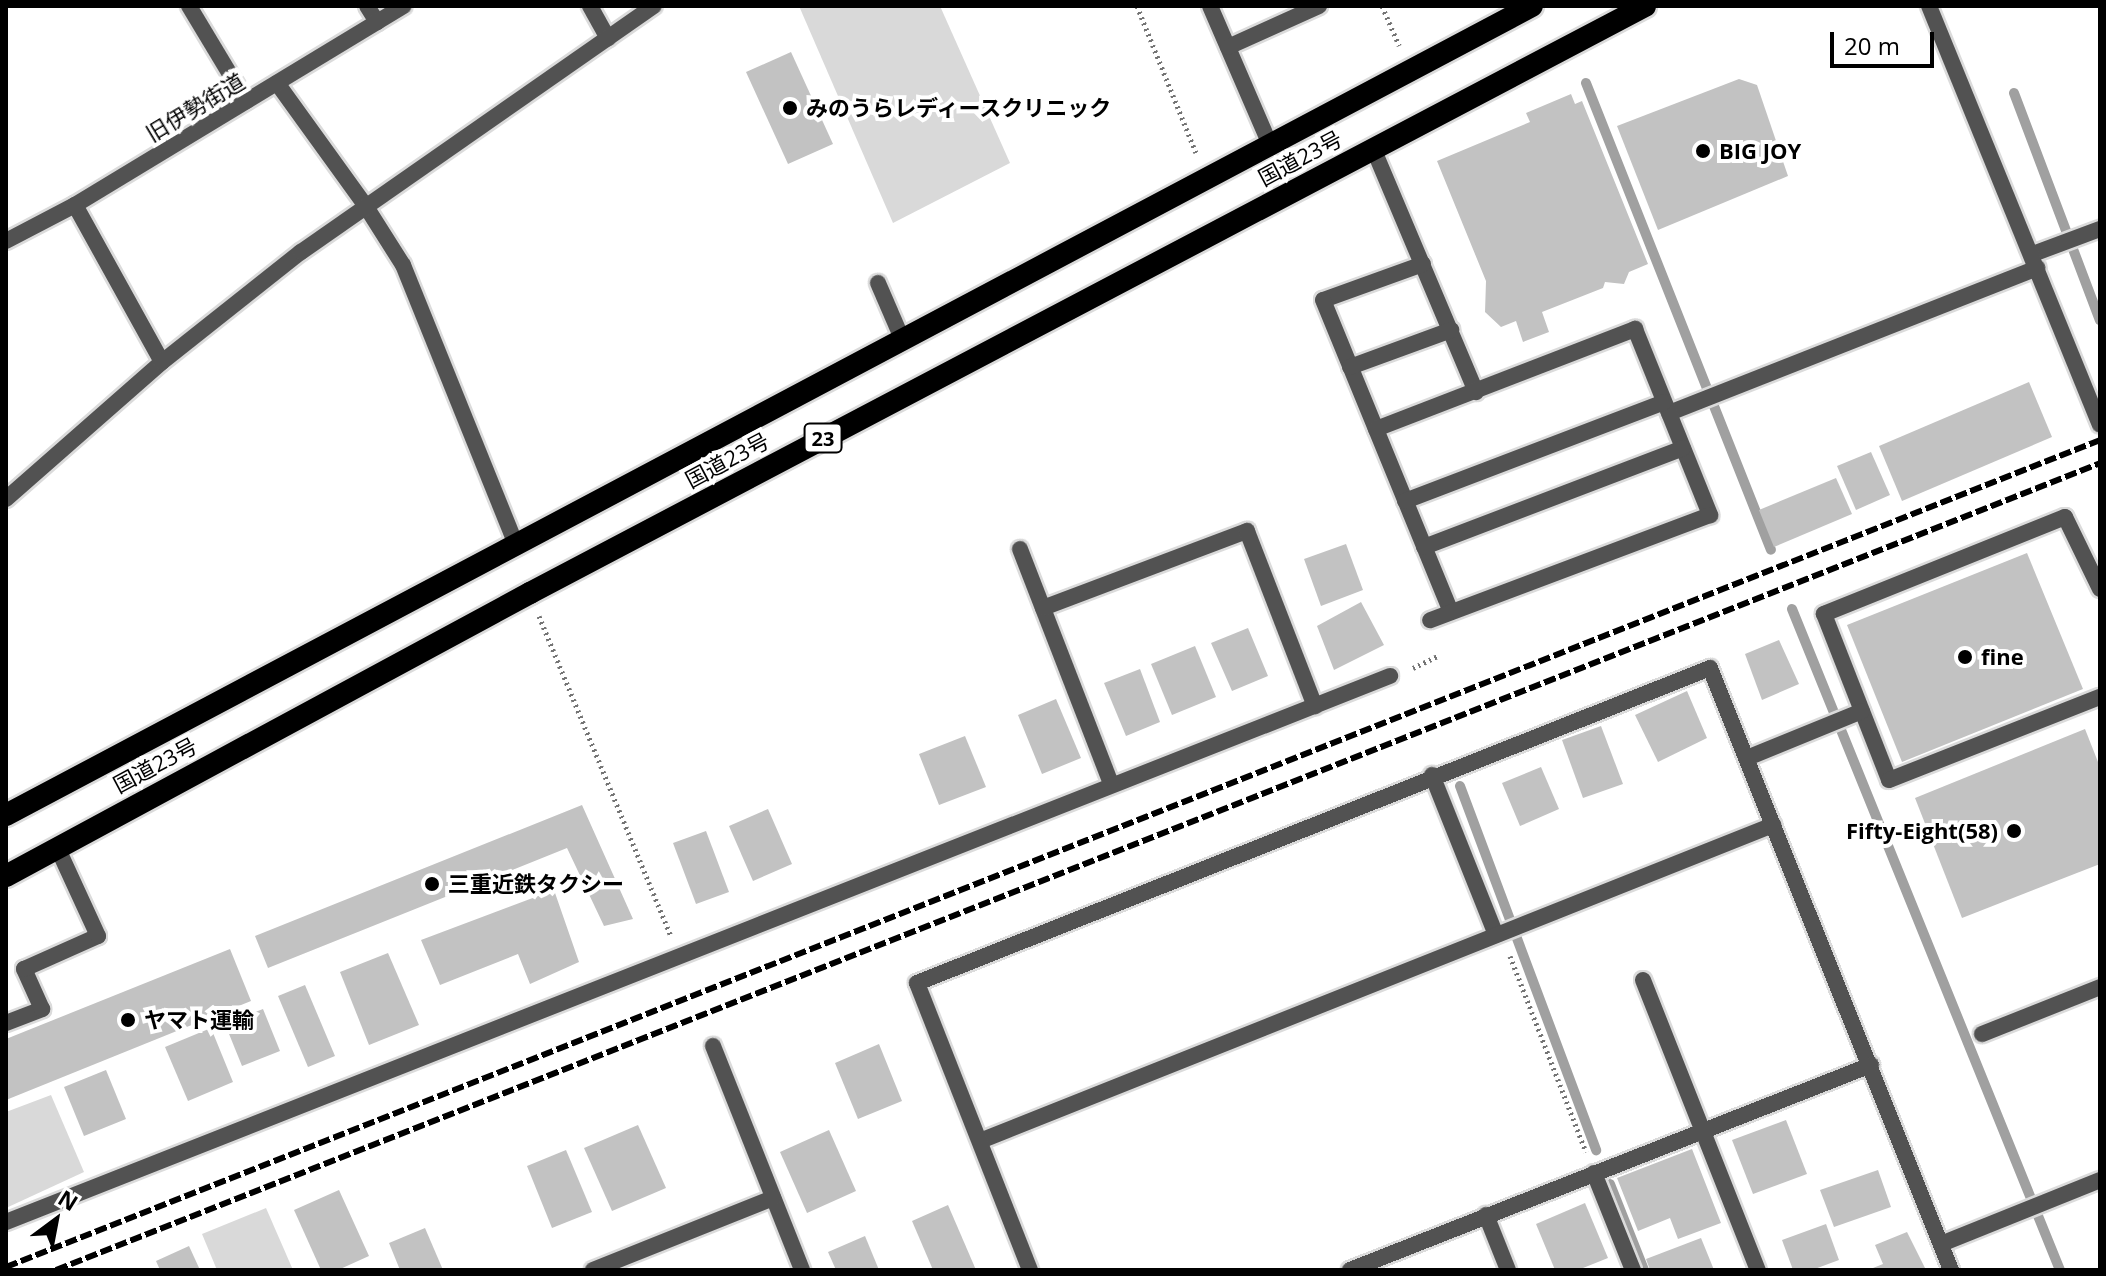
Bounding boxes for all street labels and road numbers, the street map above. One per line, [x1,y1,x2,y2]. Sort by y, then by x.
street label: 旧伊勢街道 [141,67,249,147]
street label: 国道23号 [1254,125,1346,191]
road number: 23 [803,422,843,454]
street label: 国道23号 [681,427,773,493]
street label: 国道23号 [109,732,201,798]

